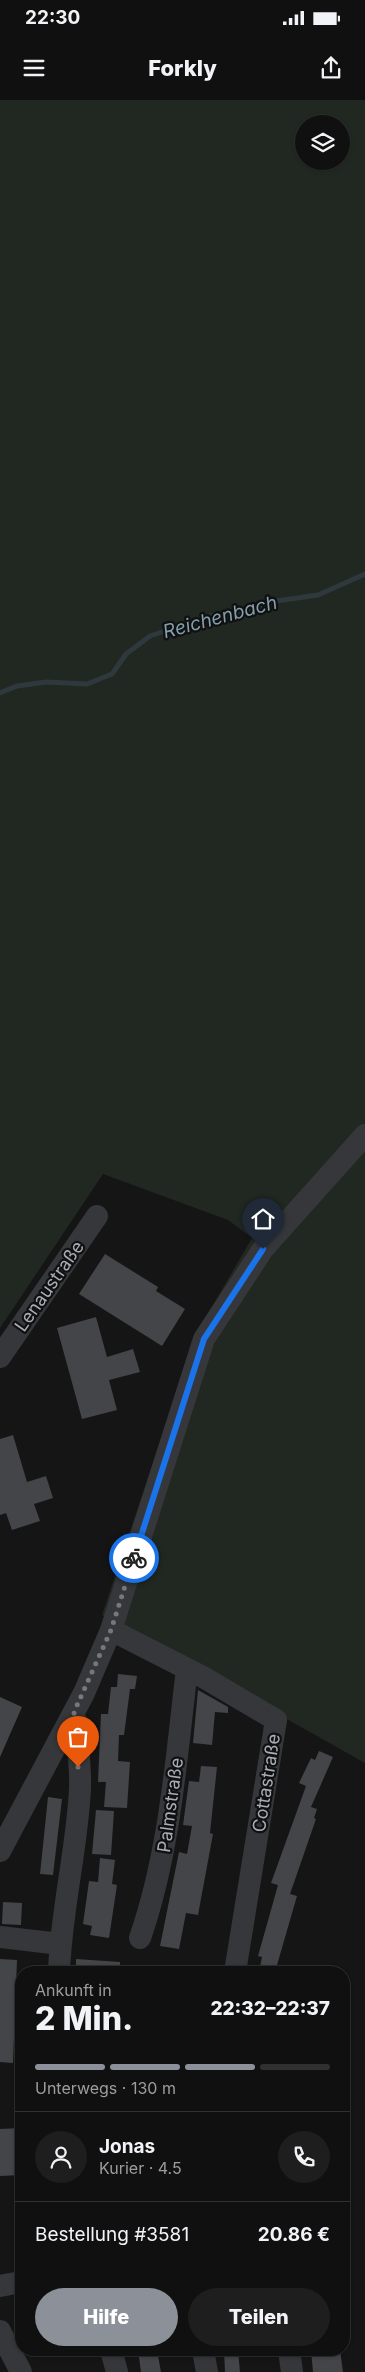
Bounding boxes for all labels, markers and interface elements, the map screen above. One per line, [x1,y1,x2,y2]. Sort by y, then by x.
text: 22:30 [25,6,80,29]
icon: menu [20,54,48,82]
icon: share [317,54,345,82]
text: Forkly [148,55,217,81]
map controls [295,115,350,170]
button: layers [295,115,350,170]
water label: Reichenbach [160,591,280,643]
pin [242,1198,284,1249]
icon: home [249,1205,277,1233]
street label: Lenaustraße [10,1237,88,1335]
courier [109,1533,159,1583]
icon: bike [120,1544,148,1572]
pin [57,1716,99,1767]
icon: bag [64,1723,92,1751]
street label: Cottastraße [248,1732,284,1834]
street label: Palmstraße [153,1756,187,1854]
text: Ankunft in [35,1980,112,2000]
text: 22:32–22:37 [210,1997,330,2020]
text: 2 Min. [35,1999,133,2038]
text: Unterwegs · 130 m [35,2078,176,2098]
button: person [35,2131,87,2183]
button: phone [278,2131,330,2183]
text: Jonas [99,2135,155,2158]
text: Kurier · 4.5 [99,2158,182,2178]
text: Bestellung #3581 [35,2223,189,2246]
text: 20.86 € [258,2223,330,2246]
button: Hilfe [35,2288,178,2346]
button: Teilen [188,2288,330,2346]

